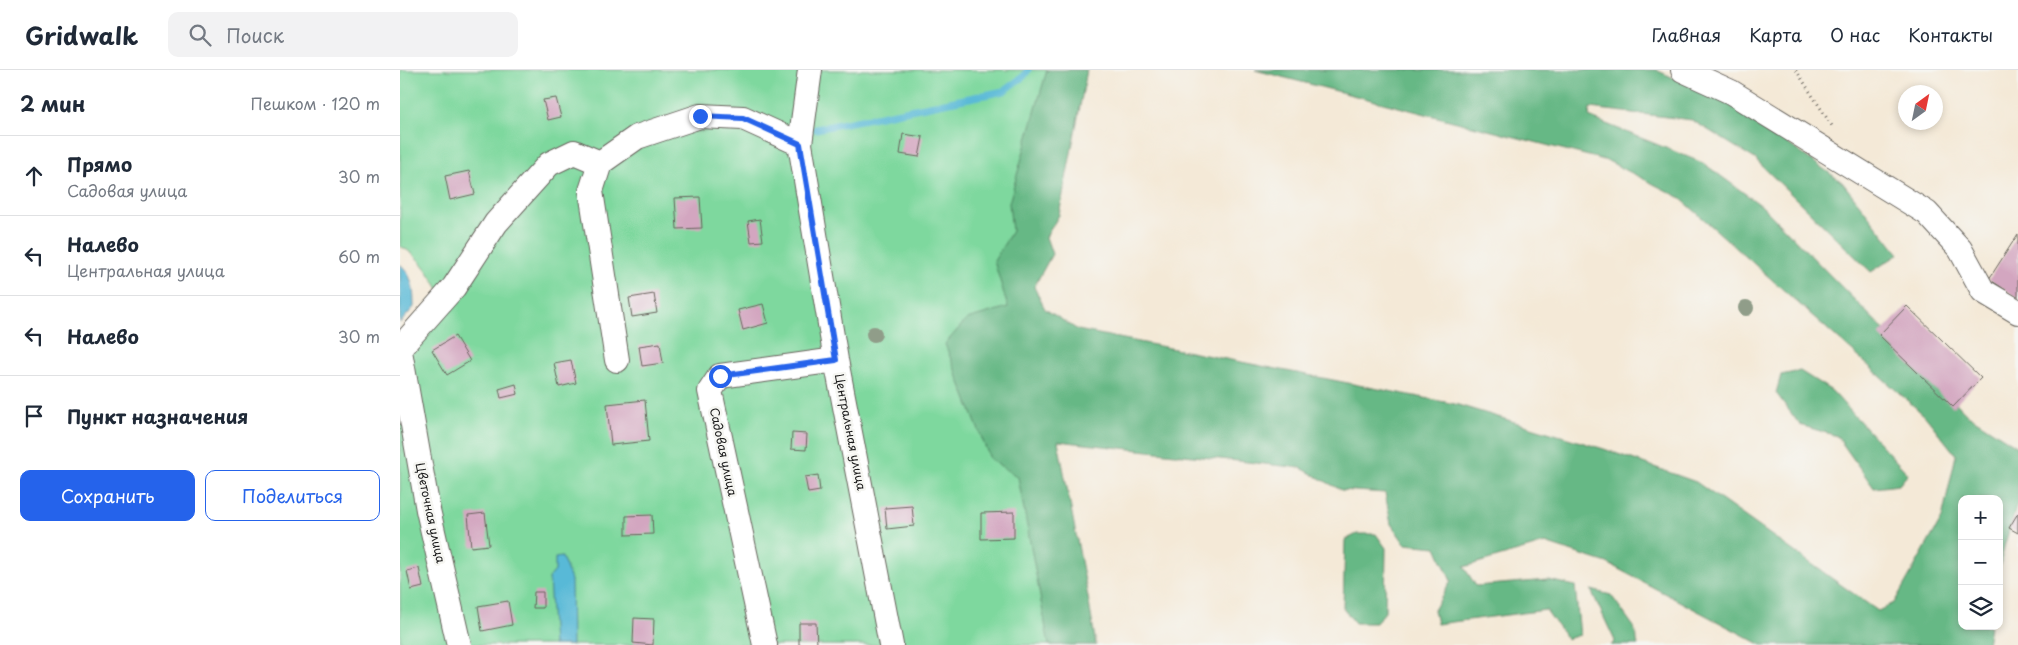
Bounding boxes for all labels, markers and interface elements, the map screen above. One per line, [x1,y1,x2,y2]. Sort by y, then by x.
search box [168,12,518,57]
text: Gridwalk [25,17,138,53]
icon: search [186,21,214,49]
text: Поиск [226,21,284,49]
text: Главная [1652,21,1721,48]
text: Карта [1749,21,1802,48]
text: О нас [1830,21,1880,48]
text: Контакты [1908,21,1993,48]
north arrow [1898,85,1943,130]
text: 2 мин [20,87,85,119]
text: Пешком · 120 m [251,91,380,115]
route end [689,105,712,128]
text: Прямо [67,150,132,178]
icon: ahead [20,162,48,190]
text: 30 m [338,164,380,188]
text: Садовая улица [67,178,187,202]
text: Налево [67,230,139,258]
icon: left [20,242,48,270]
text: 60 m [338,244,380,268]
text: Центральная улица [67,258,225,282]
icon: left [20,322,48,350]
text: Налево [67,322,139,350]
text: 30 m [338,324,380,348]
route start [709,365,732,388]
street label: Центральная улица [831,372,871,492]
icon: arrive [20,402,48,430]
text: Пункт назначения [67,402,248,430]
street label: Садовая улица [706,406,742,498]
street label: Цветочная улица [412,461,451,565]
button: Сохранить [20,470,195,521]
button: Поделиться [205,470,380,521]
map controls [1958,495,2003,630]
button: + [1958,495,2003,540]
button: − [1958,540,2003,585]
button: layers [1958,585,2003,630]

